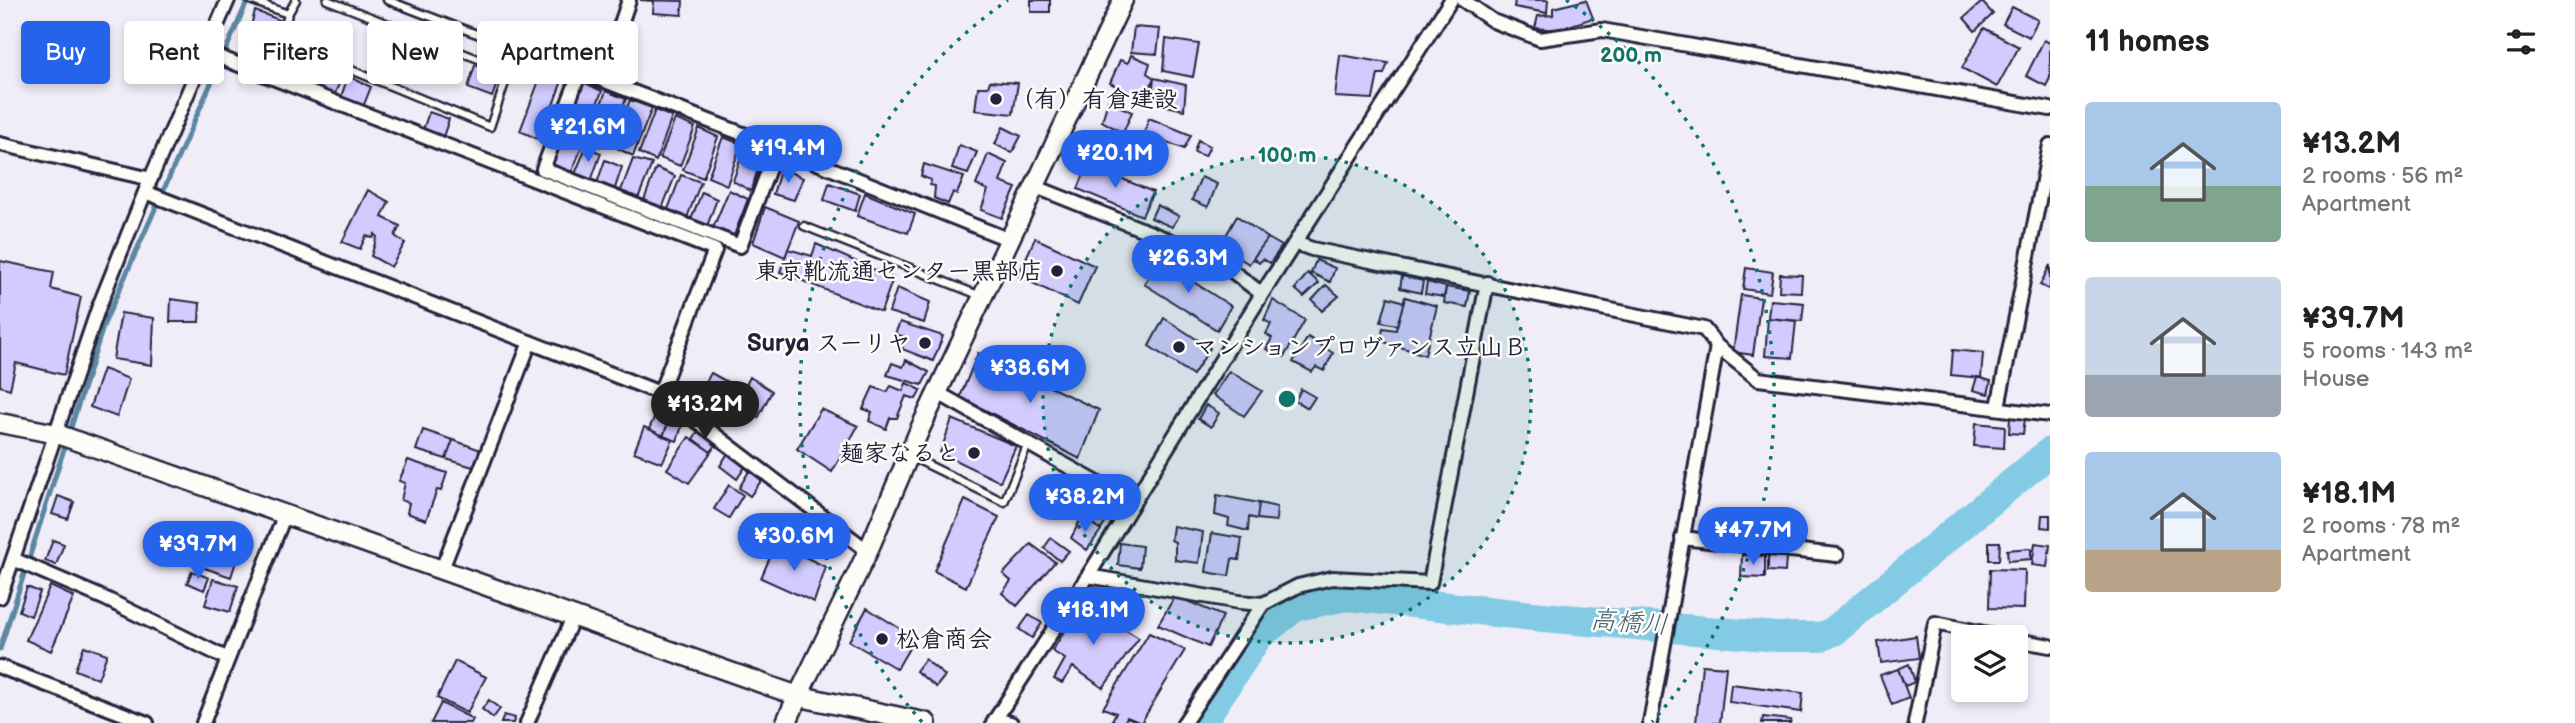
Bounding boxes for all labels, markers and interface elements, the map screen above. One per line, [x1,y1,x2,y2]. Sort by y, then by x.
chip: Buy [21,21,110,84]
chip: Rent [124,21,224,84]
chip: Filters [238,21,353,84]
chip: New [367,21,463,84]
chip: Apartment [477,21,638,84]
icon: filters [2502,23,2540,61]
text: 11 homes [2085,24,2209,60]
text: 200 m [1600,43,1662,68]
place label: （有）有倉建設 [1010,85,1178,114]
marker: （有）有倉建設 [988,91,1004,107]
pin: ¥21.6M [531,104,645,164]
text: ¥21.6M [550,113,626,141]
pin: ¥19.4M [731,125,845,185]
text: ¥13.2M [2302,126,2401,162]
pin: ¥20.1M [1058,130,1172,190]
icon: home [2141,130,2225,214]
text: ¥19.4M [750,134,826,162]
text: ¥20.1M [1077,139,1153,167]
text: 100 m [1258,143,1316,168]
text: 2 rooms · 56 m² [2302,162,2464,190]
text: Apartment [2302,190,2411,218]
pin: ¥26.3M [1131,236,1245,295]
text: ¥26.3M [1148,244,1228,272]
place label: 東京靴流通センター黒部店 [755,257,1043,286]
marker: 東京靴流通センター黒部店 [1049,263,1065,279]
text: ¥39.7M [2302,301,2405,337]
icon: home [2141,305,2225,389]
place label: Surya スーリヤ [747,329,911,358]
place label: マンションプロヴァンス立山Ｂ [1193,333,1527,362]
marker: Surya スーリヤ [917,335,933,351]
text: 5 rooms · 143 m² [2302,337,2473,365]
marker: マンションプロヴァンス立山Ｂ [1171,339,1187,355]
pin: ¥38.6M [973,346,1087,405]
text: ¥38.6M [990,354,1070,382]
text: House [2302,365,2369,393]
pin: ¥13.2M [648,382,762,441]
centre of rings [1275,387,1299,411]
text: ¥13.2M [667,390,743,418]
place label: 麺家なると [840,439,960,468]
marker: 麺家なると [966,445,982,461]
pin: ¥38.2M [1028,475,1142,534]
text: ¥18.1M [2302,476,2396,512]
icon: home [2141,480,2225,564]
text: ¥38.2M [1045,483,1125,511]
pin: ¥47.7M [1696,508,1810,567]
text: 2 rooms · 78 m² [2302,512,2460,540]
pin: ¥30.6M [737,514,851,573]
text: ¥47.7M [1714,516,1792,544]
pin: ¥39.7M [141,522,255,581]
text: ¥30.6M [754,522,834,550]
text: ¥39.7M [159,530,237,558]
text: Apartment [2302,540,2411,568]
pin: ¥18.1M [1036,588,1150,647]
text: ¥18.1M [1057,596,1129,624]
water label: 高橋川 [1589,605,1669,641]
place label: 松倉商会 [896,625,992,654]
map controls [1951,625,2028,702]
button: layers [1951,625,2028,702]
marker: 松倉商会 [874,631,890,647]

